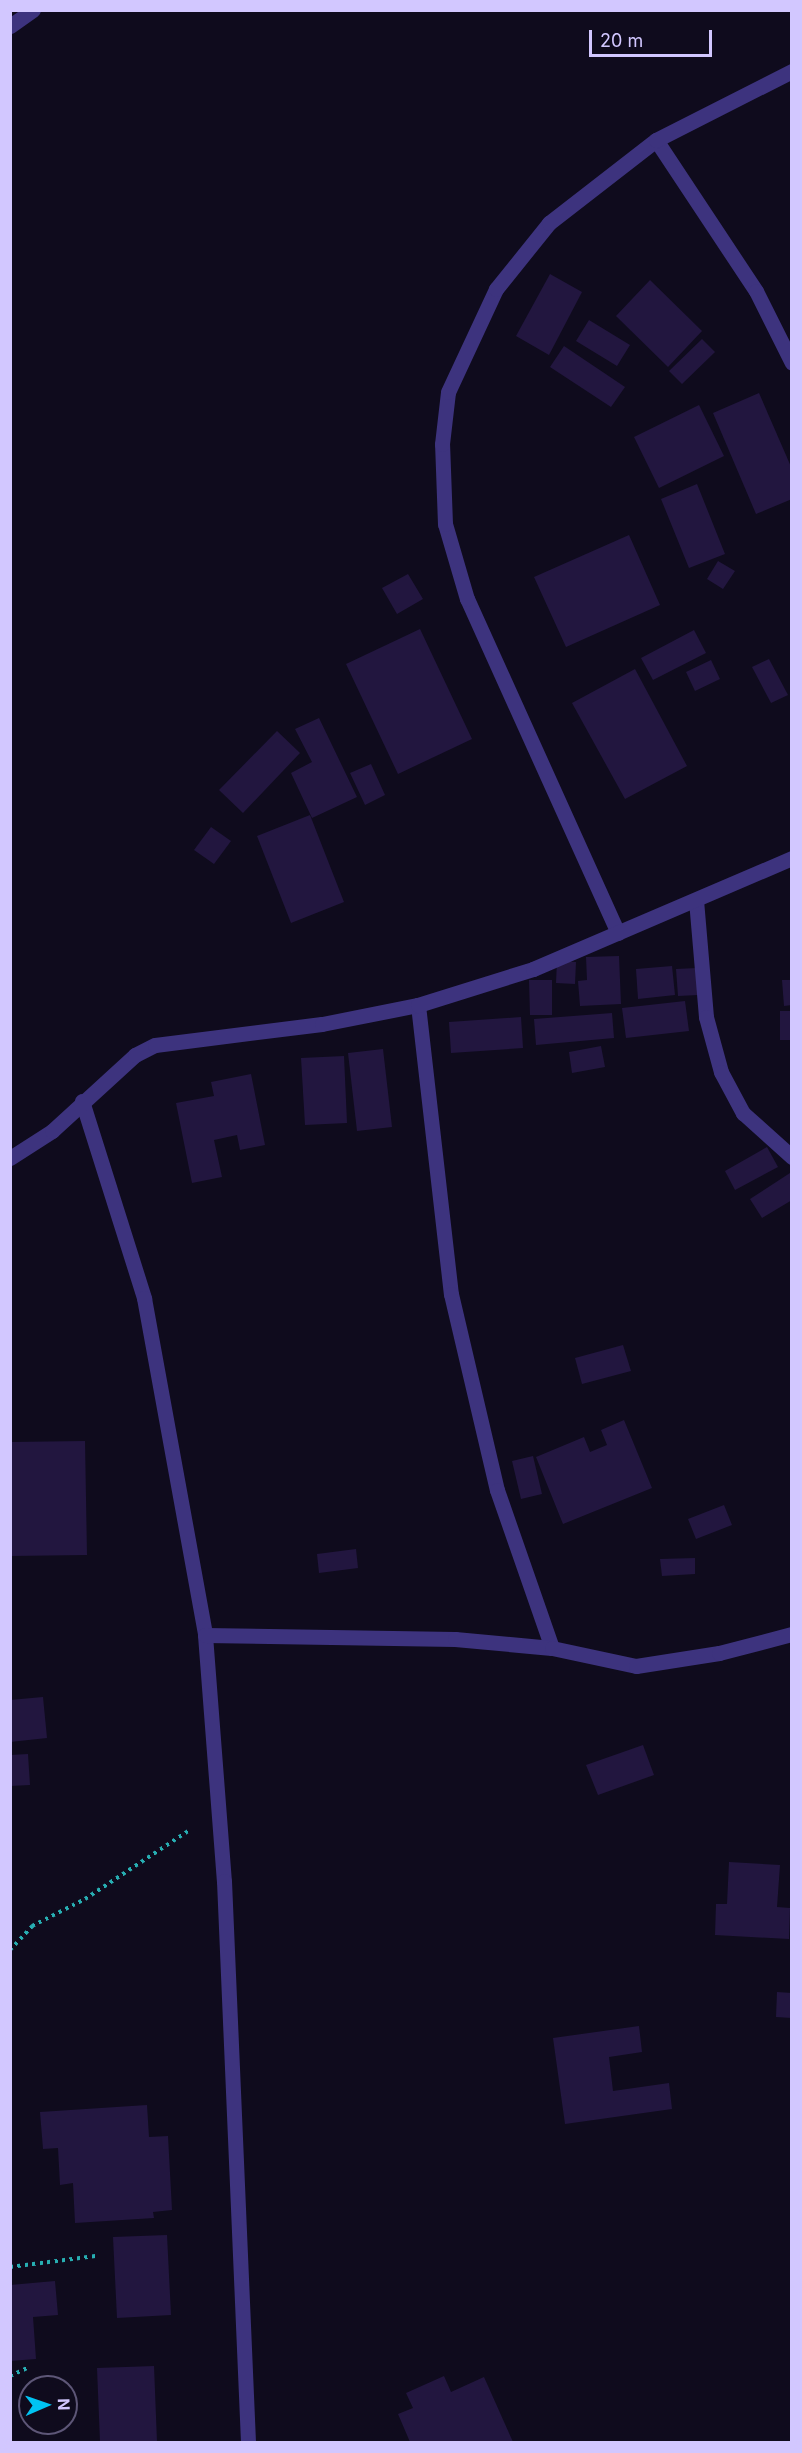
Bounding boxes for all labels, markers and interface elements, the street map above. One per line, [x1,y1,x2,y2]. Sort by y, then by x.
scale bar [592,18,715,56]
text: 20 m [600,30,643,51]
north arrow [18,2375,78,2435]
text: N [54,2398,74,2411]

